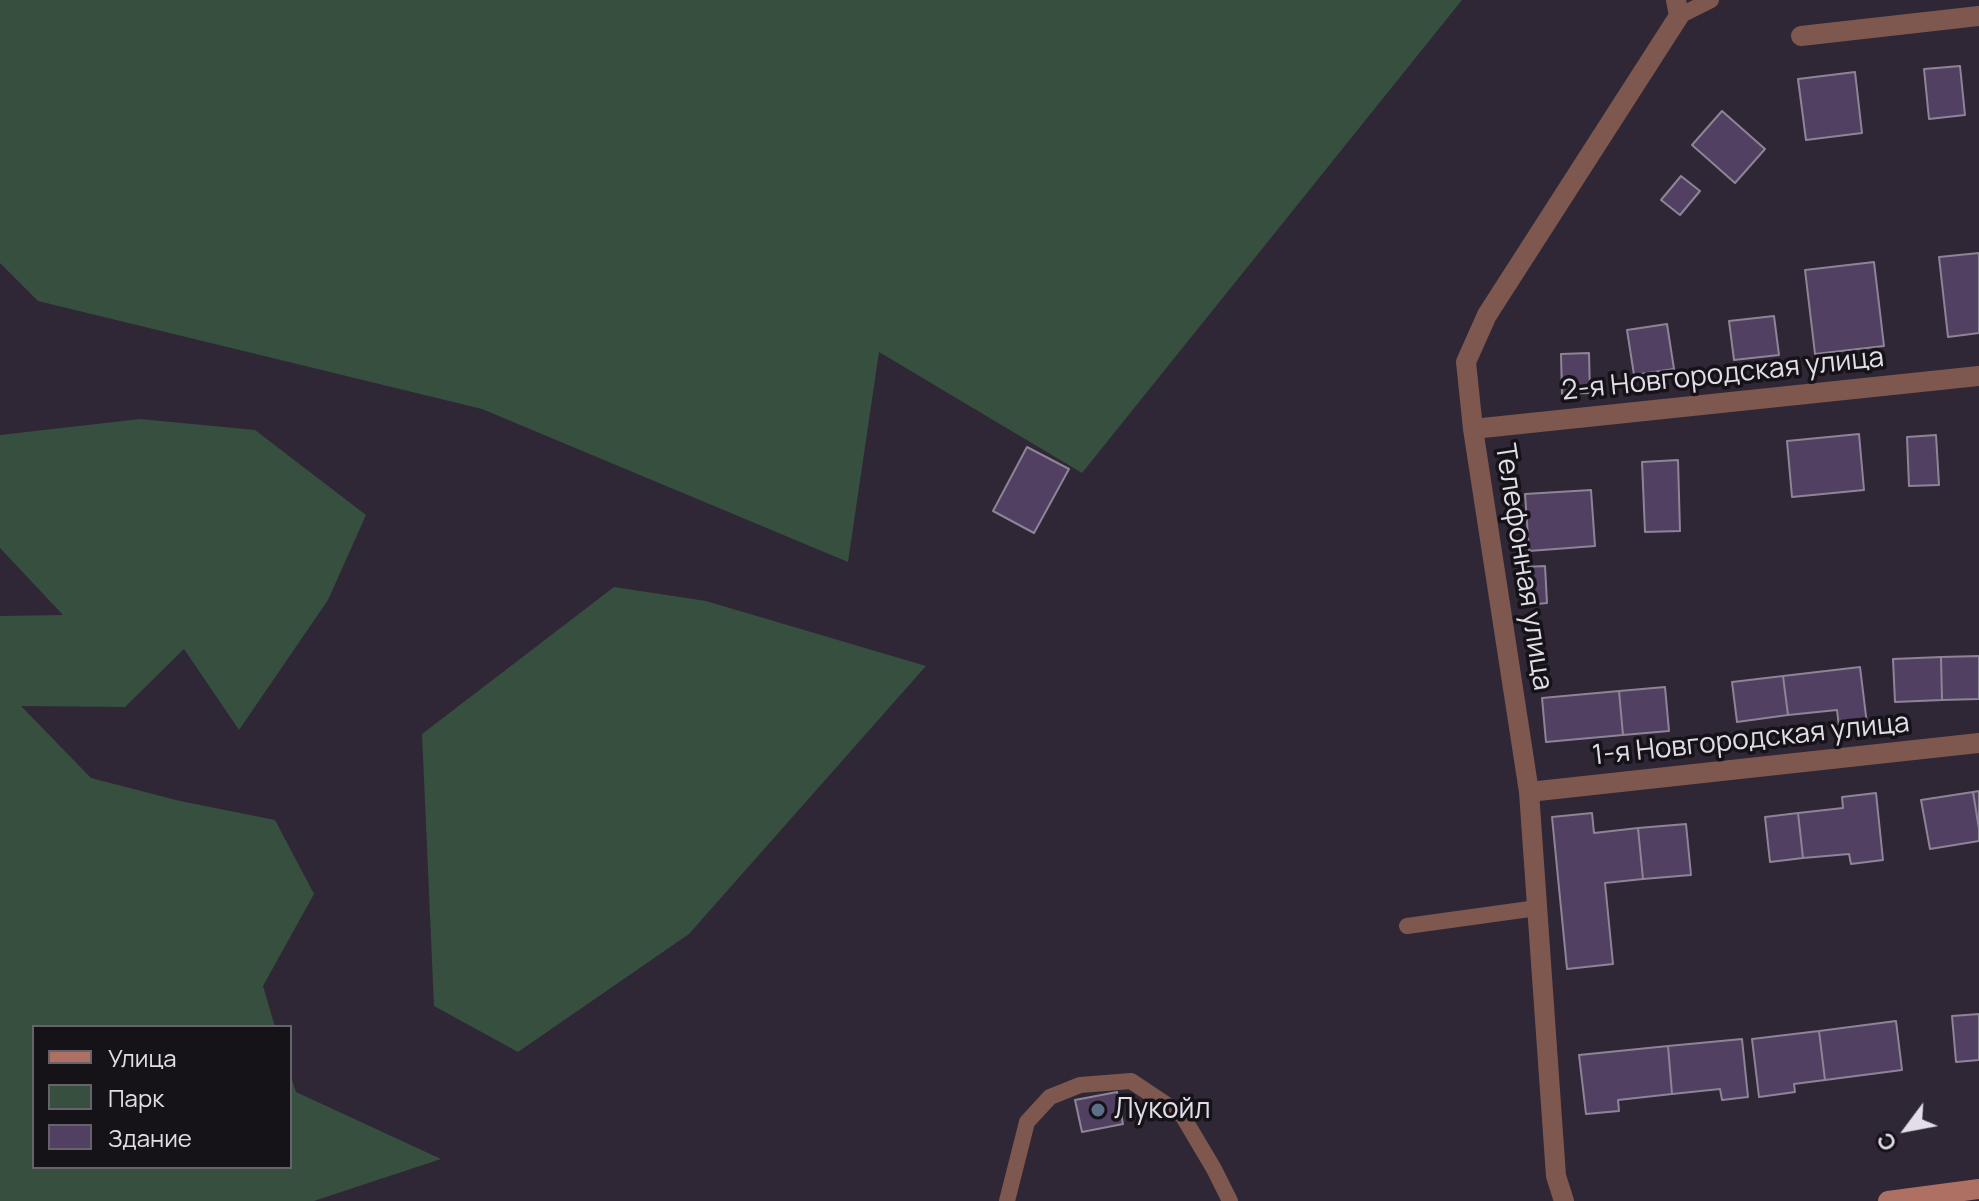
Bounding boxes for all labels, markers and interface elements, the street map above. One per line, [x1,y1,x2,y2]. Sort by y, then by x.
street label: 2-я Новгородская улица [1560,341,1886,409]
street label: Телефонная улица [1487,441,1559,693]
street label: 1-я Новгородская улица [1591,707,1911,773]
legend [32,1025,292,1169]
text: Улица [108,1041,177,1074]
text: Парк [108,1081,164,1114]
north arrow [1867,1089,1947,1169]
place label: Лукойл [1114,1093,1211,1127]
marker: Лукойл [1089,1101,1107,1119]
text: Здание [108,1121,192,1154]
text: С [1870,1127,1904,1157]

